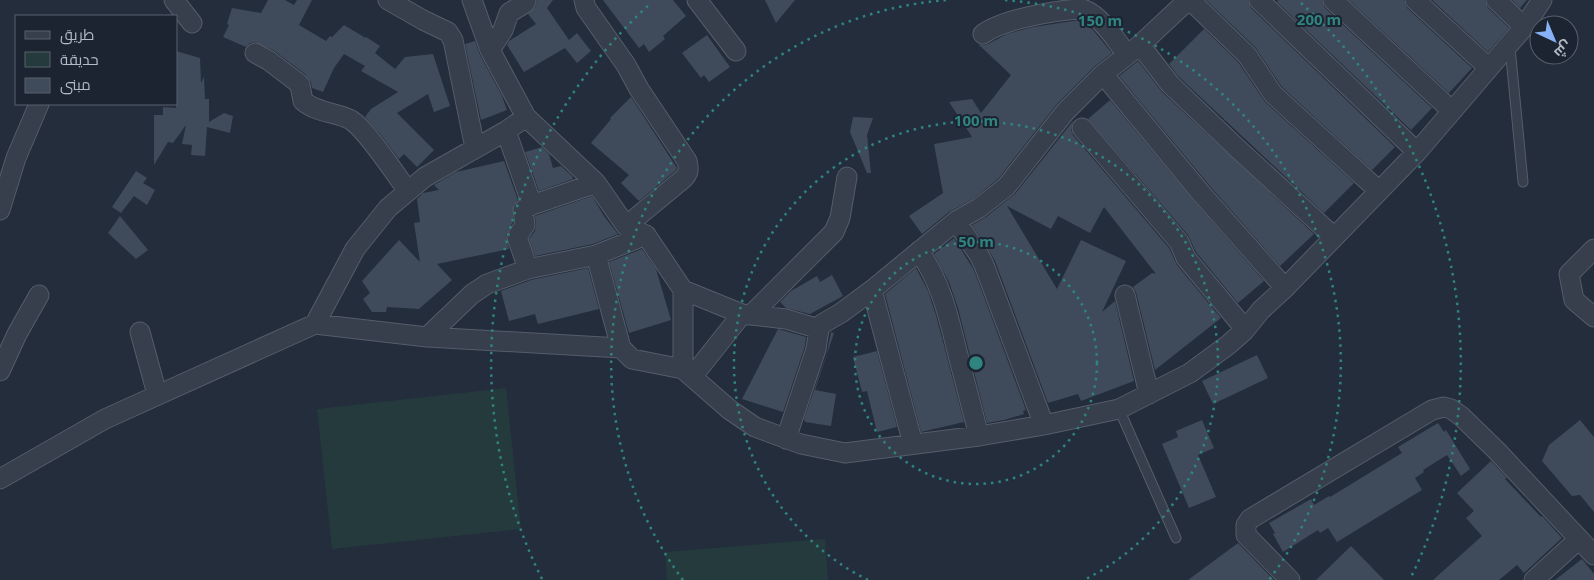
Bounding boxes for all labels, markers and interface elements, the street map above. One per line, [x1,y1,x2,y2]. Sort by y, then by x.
text: 200 m [1297,9,1341,29]
text: 150 m [1078,10,1122,30]
legend [15,15,178,105]
north arrow [1529,15,1579,65]
text: طريق [60,24,94,45]
text: ش [1550,37,1576,63]
text: حديقة [60,49,99,69]
text: مبنى [60,74,91,95]
text: 100 m [954,110,998,130]
text: 50 m [958,231,994,251]
centre of rings [967,354,985,372]

